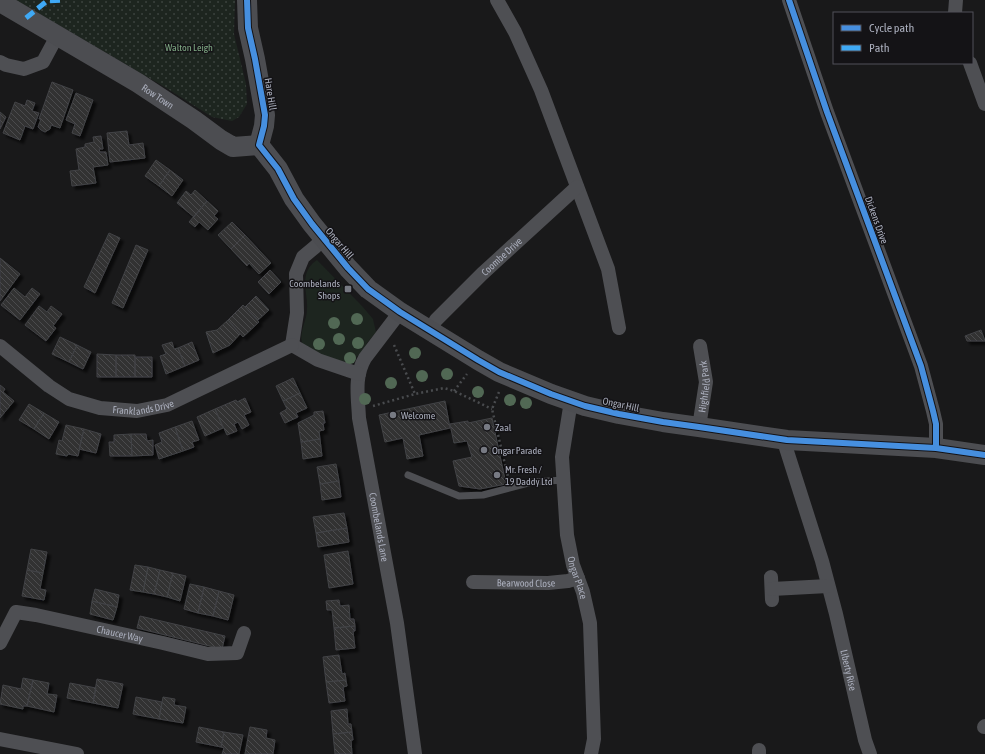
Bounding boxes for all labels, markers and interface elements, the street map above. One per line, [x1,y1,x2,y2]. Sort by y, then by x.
legend [833,12,973,64]
text: Cycle path [869,21,914,35]
text: Path [869,41,890,55]
park label: Walton Leigh [165,42,213,53]
street label: Hare Hill [263,77,279,111]
street label: Row Town [140,82,176,111]
street label: Dickens Drive [863,195,890,246]
street label: Ongar Hill [323,226,356,261]
street label: Coombe Drive [479,235,525,278]
place label: Coombelands Shops [289,278,340,301]
marker: Coombelands Shops [343,284,353,294]
street label: Highfield Park [696,359,712,413]
street label: Ongar Hill [602,395,641,414]
street label: Franklands Drive [112,397,176,417]
marker: Welcome [388,410,398,420]
place label: Welcome [401,410,436,421]
marker: Zaal [482,422,492,432]
place label: Zaal [495,422,512,433]
marker: Ongar Parade [479,445,489,455]
place label: Ongar Parade [492,445,542,456]
place label: Mr. Fresh / 19 Daddy Ltd [505,464,553,487]
marker: Mr. Fresh / 19 Daddy Ltd [492,470,502,480]
street label: Coombelands Lane [367,492,391,563]
street label: Ongar Place [565,556,589,600]
street label: Bearwood Close [497,577,556,589]
street label: Chaucer Way [96,624,144,644]
street label: Liberty Rise [838,648,859,692]

